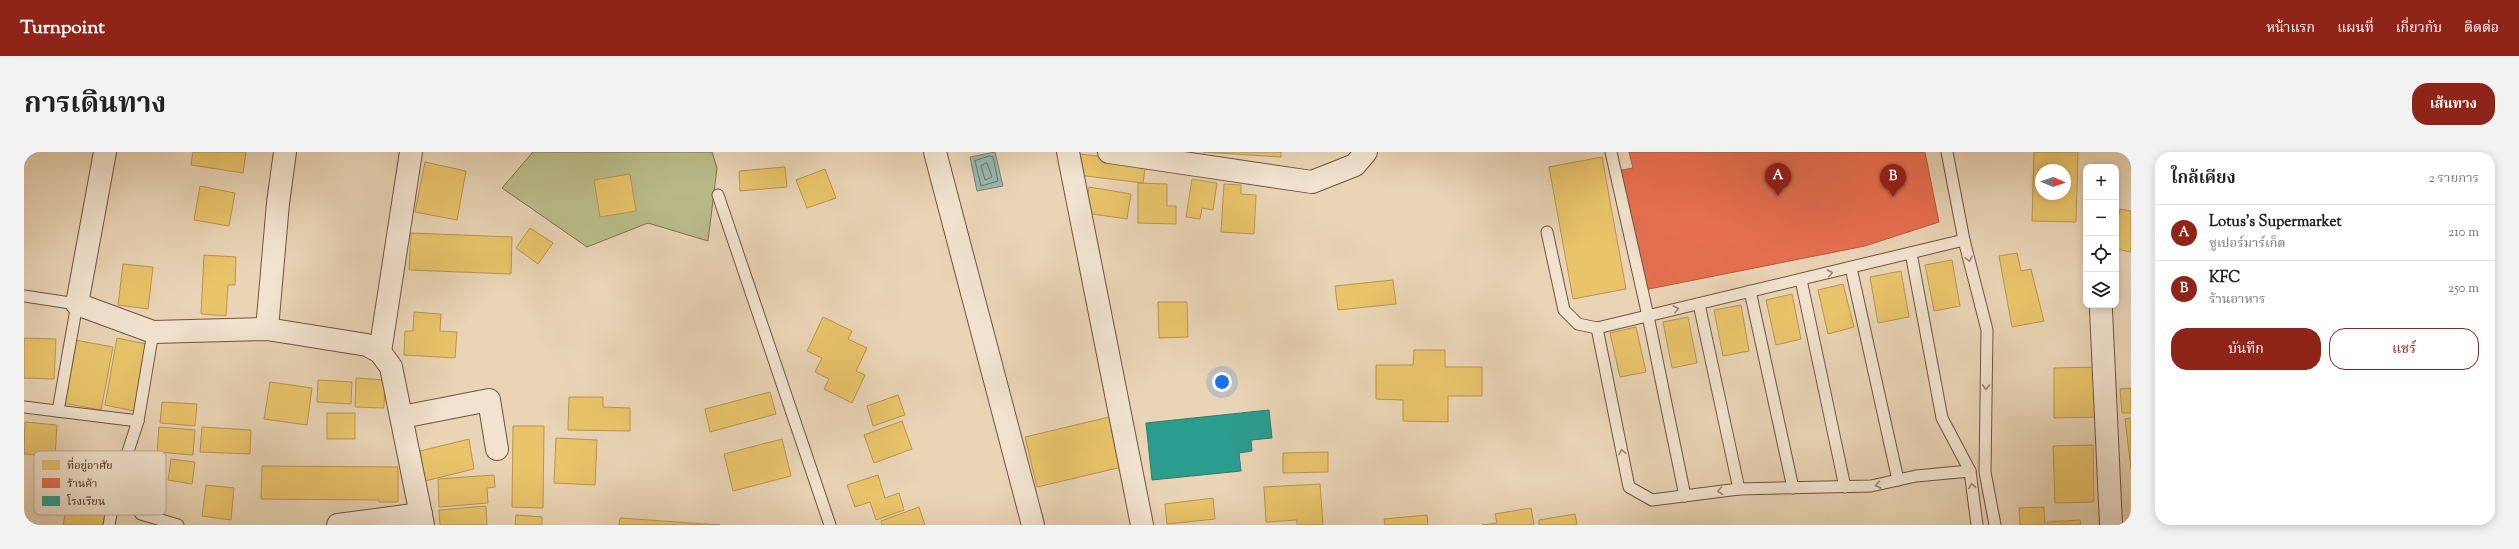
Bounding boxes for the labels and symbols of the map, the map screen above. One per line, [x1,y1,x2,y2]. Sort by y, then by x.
pin: A [1765,163,1791,196]
pin: B [1880,164,1906,197]
north arrow [2035,164,2071,200]
one-way arrow [1964,255,1973,262]
one-way arrow [1827,269,1833,277]
one-way arrow [1673,306,1679,314]
your location [1212,372,1232,392]
one-way arrow [1982,384,1990,390]
one-way arrow [1619,449,1627,456]
legend [34,451,166,515]
text: ที่อยู่อาศัย [67,457,113,474]
text: ร้านค้า [67,476,98,492]
one-way arrow [1875,480,1881,488]
one-way arrow [1968,483,1977,489]
one-way arrow [1717,487,1723,496]
text: โรงเรียน [66,494,105,510]

